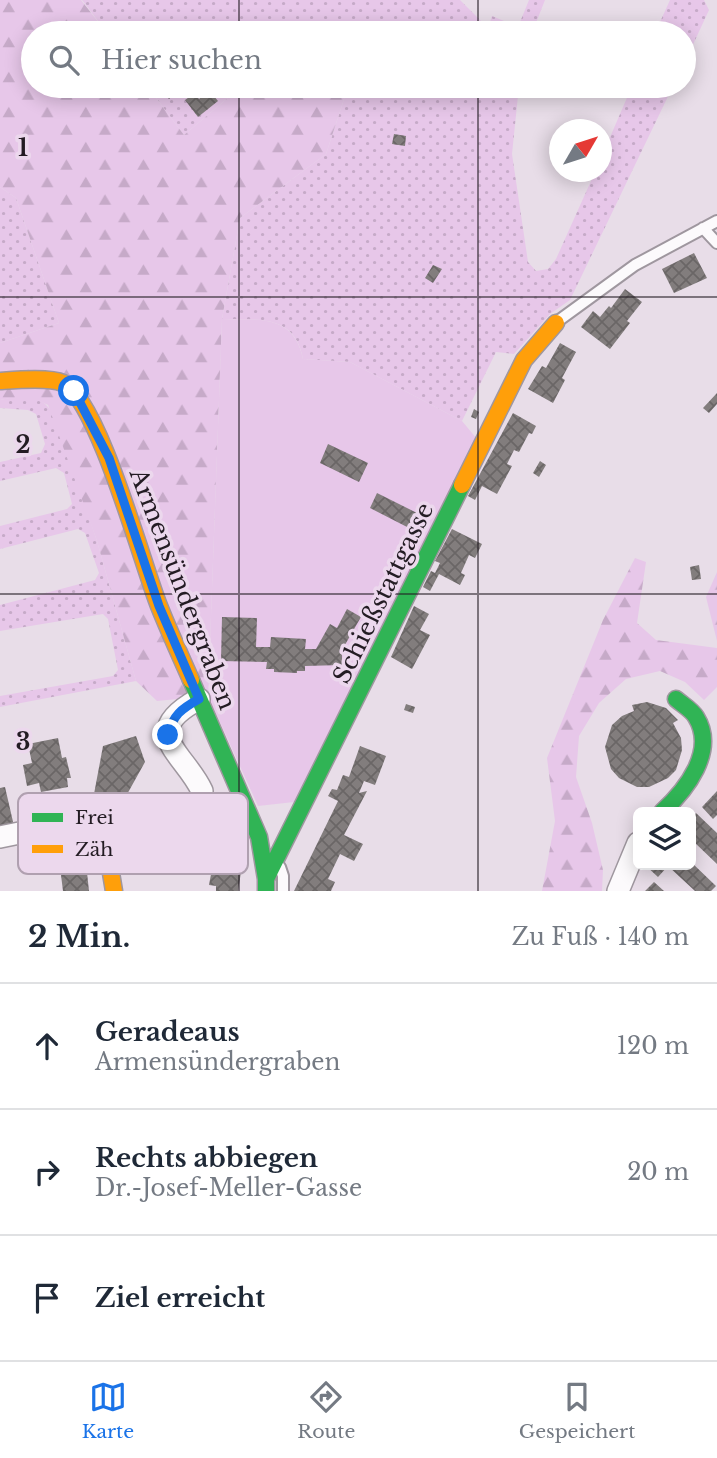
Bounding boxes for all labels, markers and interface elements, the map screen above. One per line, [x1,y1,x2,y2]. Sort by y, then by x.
search box [21,21,696,98]
icon: search [45,41,83,79]
text: Hier suchen [101,44,262,76]
north arrow [549,119,612,182]
text: 1 [18,134,28,162]
route start [58,375,89,406]
text: 2 [16,431,30,459]
street label: Armensündergraben [123,463,242,714]
street label: Schießstattgasse [327,498,439,688]
route end [152,719,183,750]
text: 3 [16,728,30,756]
legend [18,793,248,874]
text: Frei [75,806,114,829]
map controls [633,807,696,870]
button: layers [633,807,696,870]
text: Zäh [75,838,113,861]
text: 2 Min. [28,918,130,955]
text: Zu Fuß · 140 m [512,923,689,951]
text: Geradeaus [95,1016,240,1048]
icon: ahead [28,1027,66,1065]
text: 120 m [617,1032,689,1060]
text: Armensündergraben [95,1048,340,1076]
text: Rechts abbiegen [95,1142,318,1174]
icon: right [28,1153,66,1191]
text: 20 m [627,1158,689,1186]
text: Dr.-Josef-Meller-Gasse [95,1174,362,1202]
icon: arrive [28,1279,66,1317]
text: Ziel erreicht [95,1282,265,1314]
tab: Karte [82,1378,134,1443]
tab: Route [297,1378,355,1443]
tab: Gespeichert [519,1378,635,1443]

